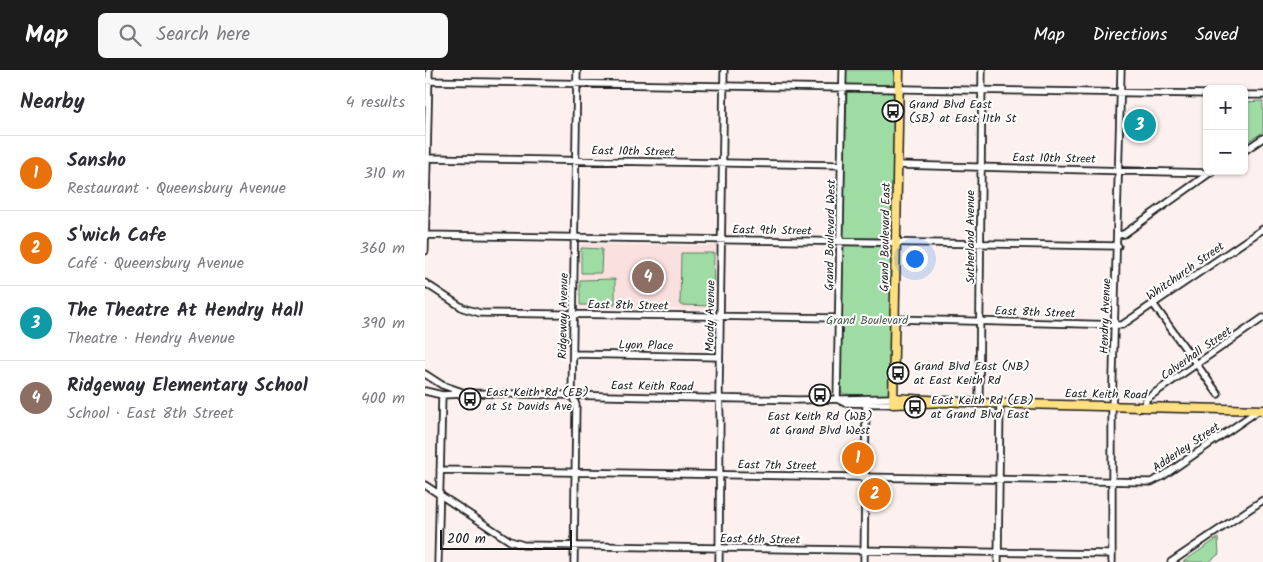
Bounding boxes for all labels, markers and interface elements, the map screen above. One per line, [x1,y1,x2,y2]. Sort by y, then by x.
search box [98,13,448,58]
text: Map [25,16,68,55]
text: Search here [156,20,250,50]
icon: search [116,21,144,49]
text: Map [1033,21,1065,50]
text: Directions [1093,21,1167,50]
text: Saved [1195,21,1238,50]
map controls [1203,85,1248,175]
button: + [1203,85,1248,130]
text: Nearby [20,86,85,119]
text: 4 results [346,90,405,115]
place label: Grand Blvd East (SB) at East 11th St [909,95,1017,128]
bus stop icon: Grand Blvd East (SB) at East 11th St [881,99,905,123]
pin: 3 [1124,106,1156,144]
button: − [1203,130,1248,175]
street label: East 10th Street [591,141,675,162]
text: Sansho [67,146,126,176]
street label: East 10th Street [1012,148,1096,169]
text: 1 [34,161,38,186]
text: 310 m [364,161,405,186]
text: Restaurant · Queensbury Avenue [67,176,286,201]
street label: Grand Boulevard West [820,179,841,291]
street label: Grand Boulevard East [875,182,896,292]
street label: Sutherland Avenue [961,190,980,284]
street label: East 9th Street [732,220,812,241]
text: S'wich Cafe [67,221,166,251]
text: 2 [31,236,41,261]
text: 360 m [360,236,405,261]
street label: Whitchurch Street [1142,237,1229,306]
your location [902,246,928,272]
text: Café · Queensbury Avenue [67,251,244,276]
pin: 4 [632,258,664,296]
street label: Ridgeway Avenue [553,272,574,359]
street label: Hendry Avenue [1095,277,1116,354]
street label: Moody Avenue [700,279,721,352]
street label: East 8th Street [587,295,669,316]
text: The Theatre At Hendry Hall [67,296,303,326]
street label: East 8th Street [994,302,1076,323]
text: 3 [32,311,40,336]
text: 390 m [361,311,405,336]
park label: Grand Boulevard [826,311,909,330]
street label: Calverhall Street [1157,322,1236,385]
text: Theatre · Hendry Avenue [67,326,235,351]
street label: Lyon Place [619,336,674,355]
place label: Grand Blvd East (NB) at East Keith Rd [914,357,1029,390]
bus stop icon: Grand Blvd East (NB) at East Keith Rd [886,361,910,385]
text: Ridgeway Elementary School [67,371,308,401]
street label: East Keith Road [611,376,694,397]
place label: East Keith Rd (EB) at St Davids Ave [486,383,589,416]
bus stop icon: East Keith Rd (WB) at Grand Blvd West [808,383,832,407]
street label: East Keith Road [1065,384,1148,405]
text: 4 [32,386,40,411]
text: 400 m [361,386,405,411]
bus stop icon: East Keith Rd (EB) at St Davids Ave [458,387,482,411]
place label: East Keith Rd (EB) at Grand Blvd East [931,391,1034,424]
bus stop icon: East Keith Rd (EB) at Grand Blvd East [903,395,927,419]
text: School · East 8th Street [67,401,234,426]
place label: East Keith Rd (WB) at Grand Blvd West [767,407,873,440]
street label: Adderley Street [1149,418,1224,477]
pin: 1 [842,439,874,477]
street label: East 7th Street [737,455,817,476]
pin: 2 [859,475,891,513]
scale bar [440,527,573,550]
text: 200 m [447,528,486,550]
street label: East 6th Street [720,529,801,550]

